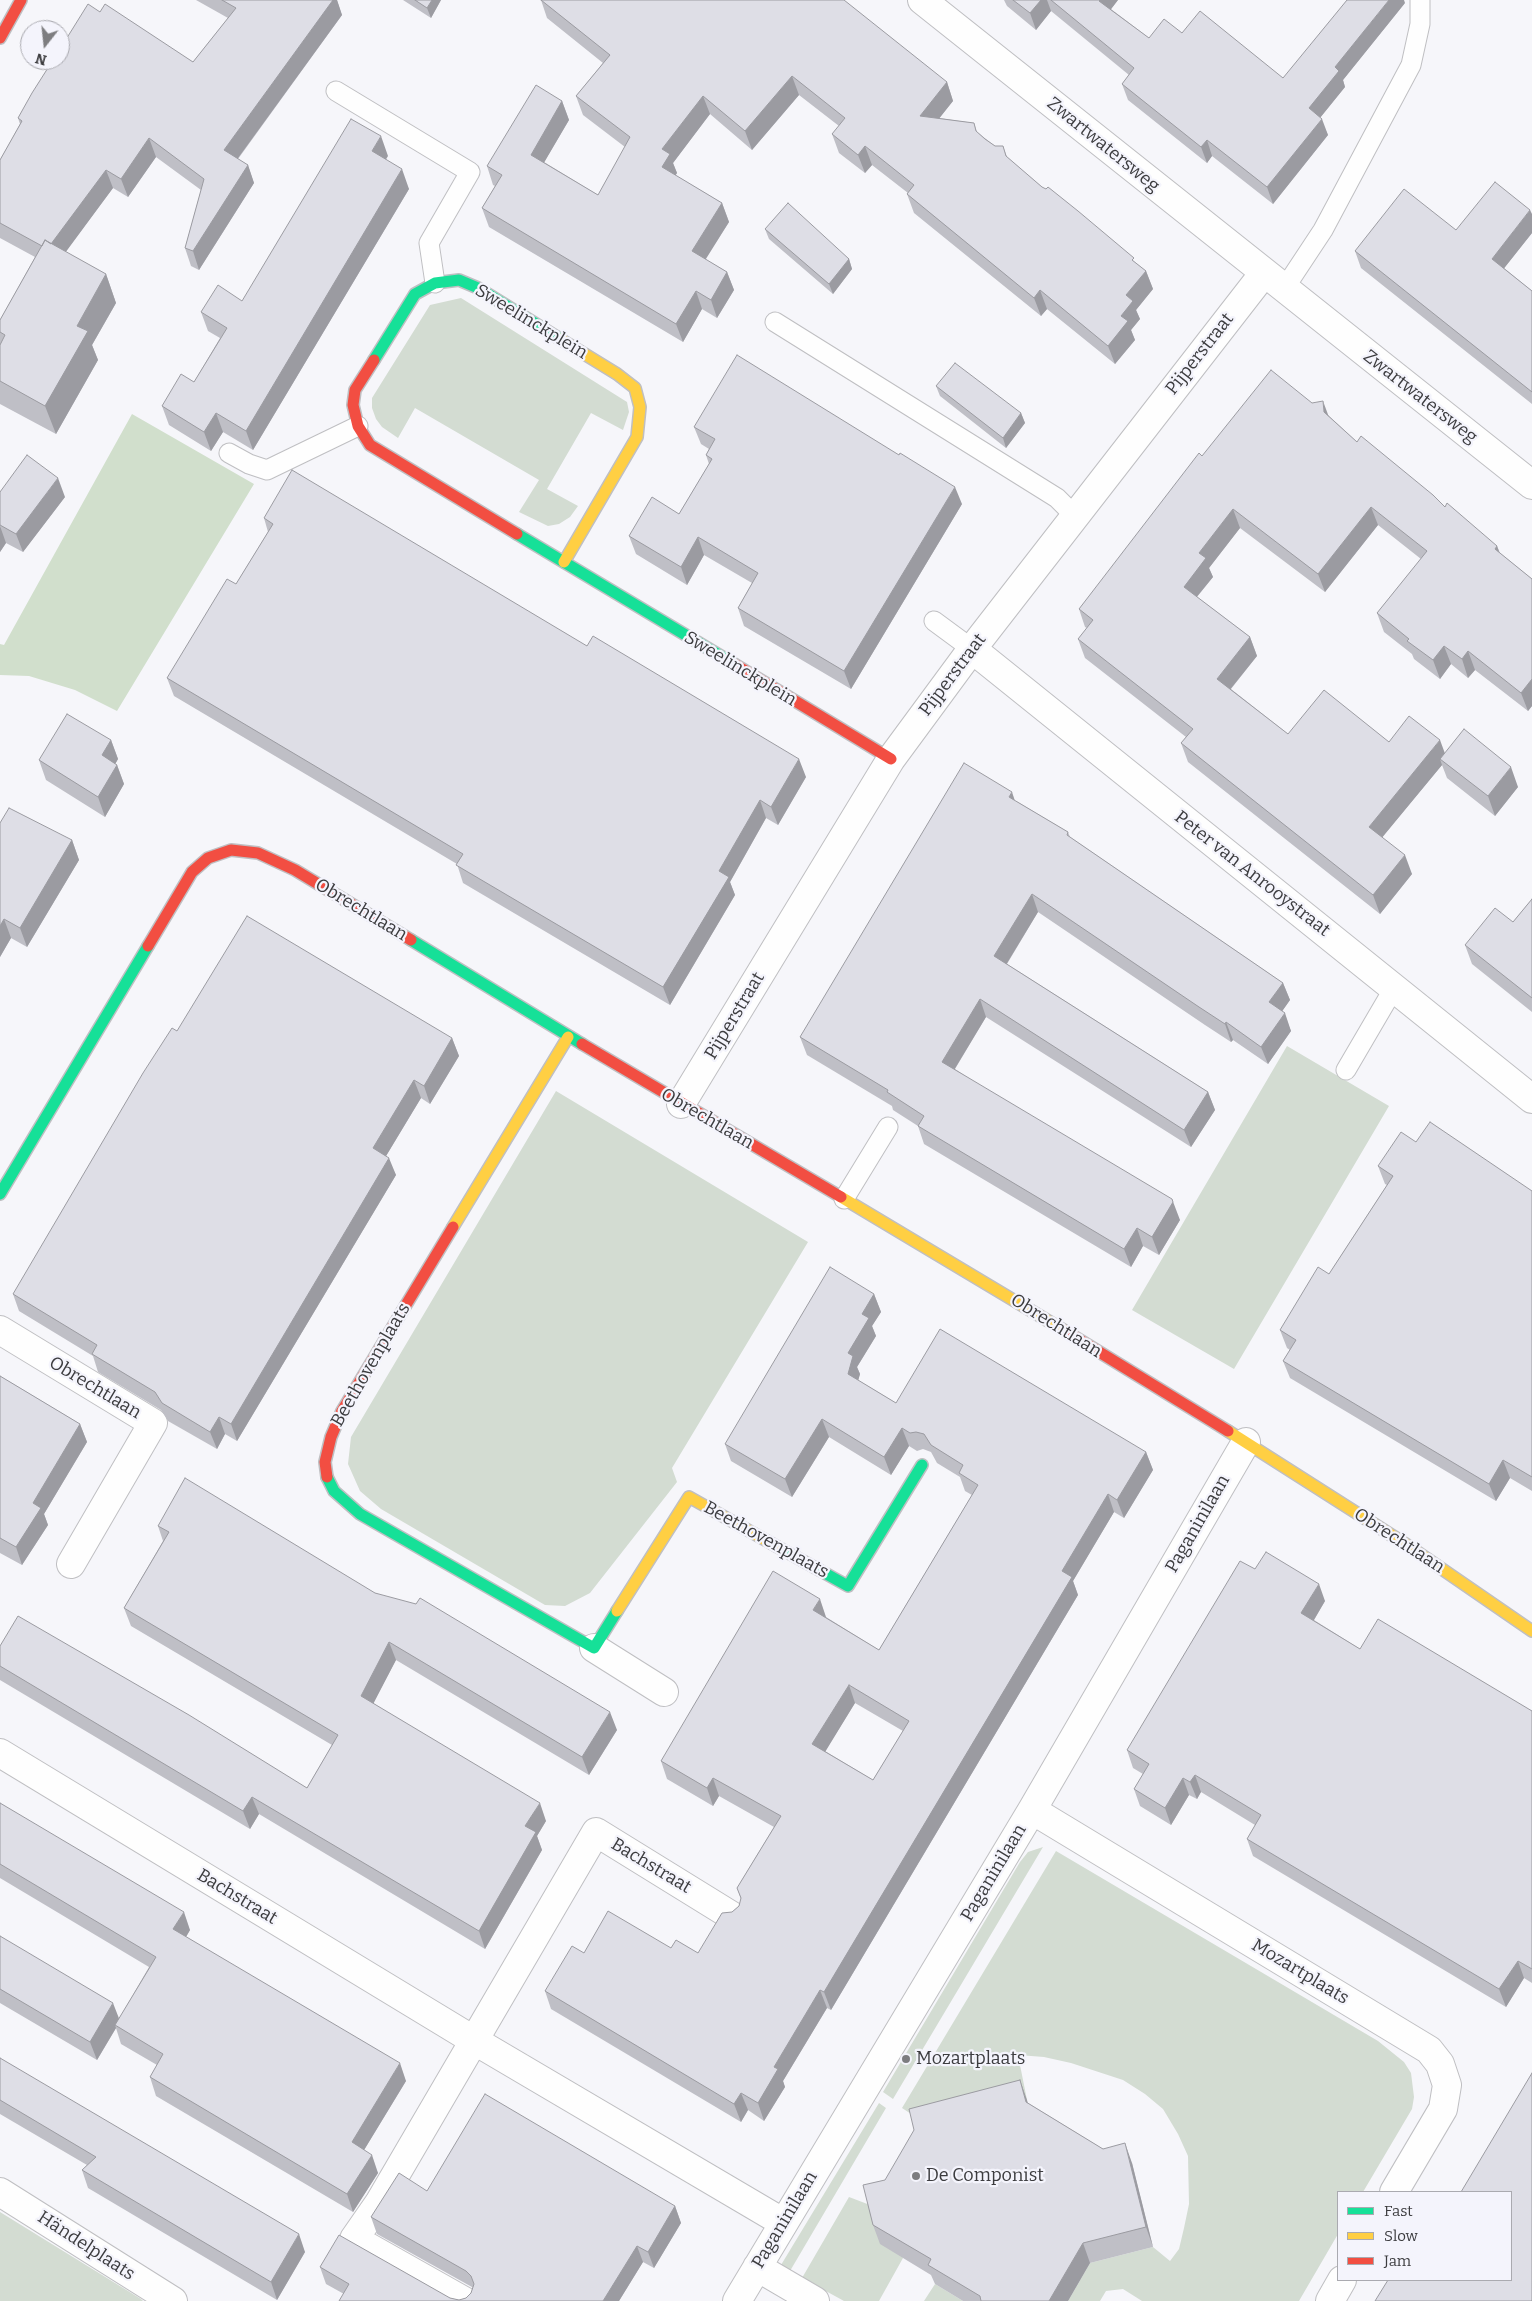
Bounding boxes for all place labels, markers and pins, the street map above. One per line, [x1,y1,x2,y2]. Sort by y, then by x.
place label: Mozartplaats [916,2048,1025,2070]
marker: Mozartplaats [900,2053,912,2065]
place label: De Componist [926,2165,1044,2187]
marker: De Componist [910,2170,922,2182]

